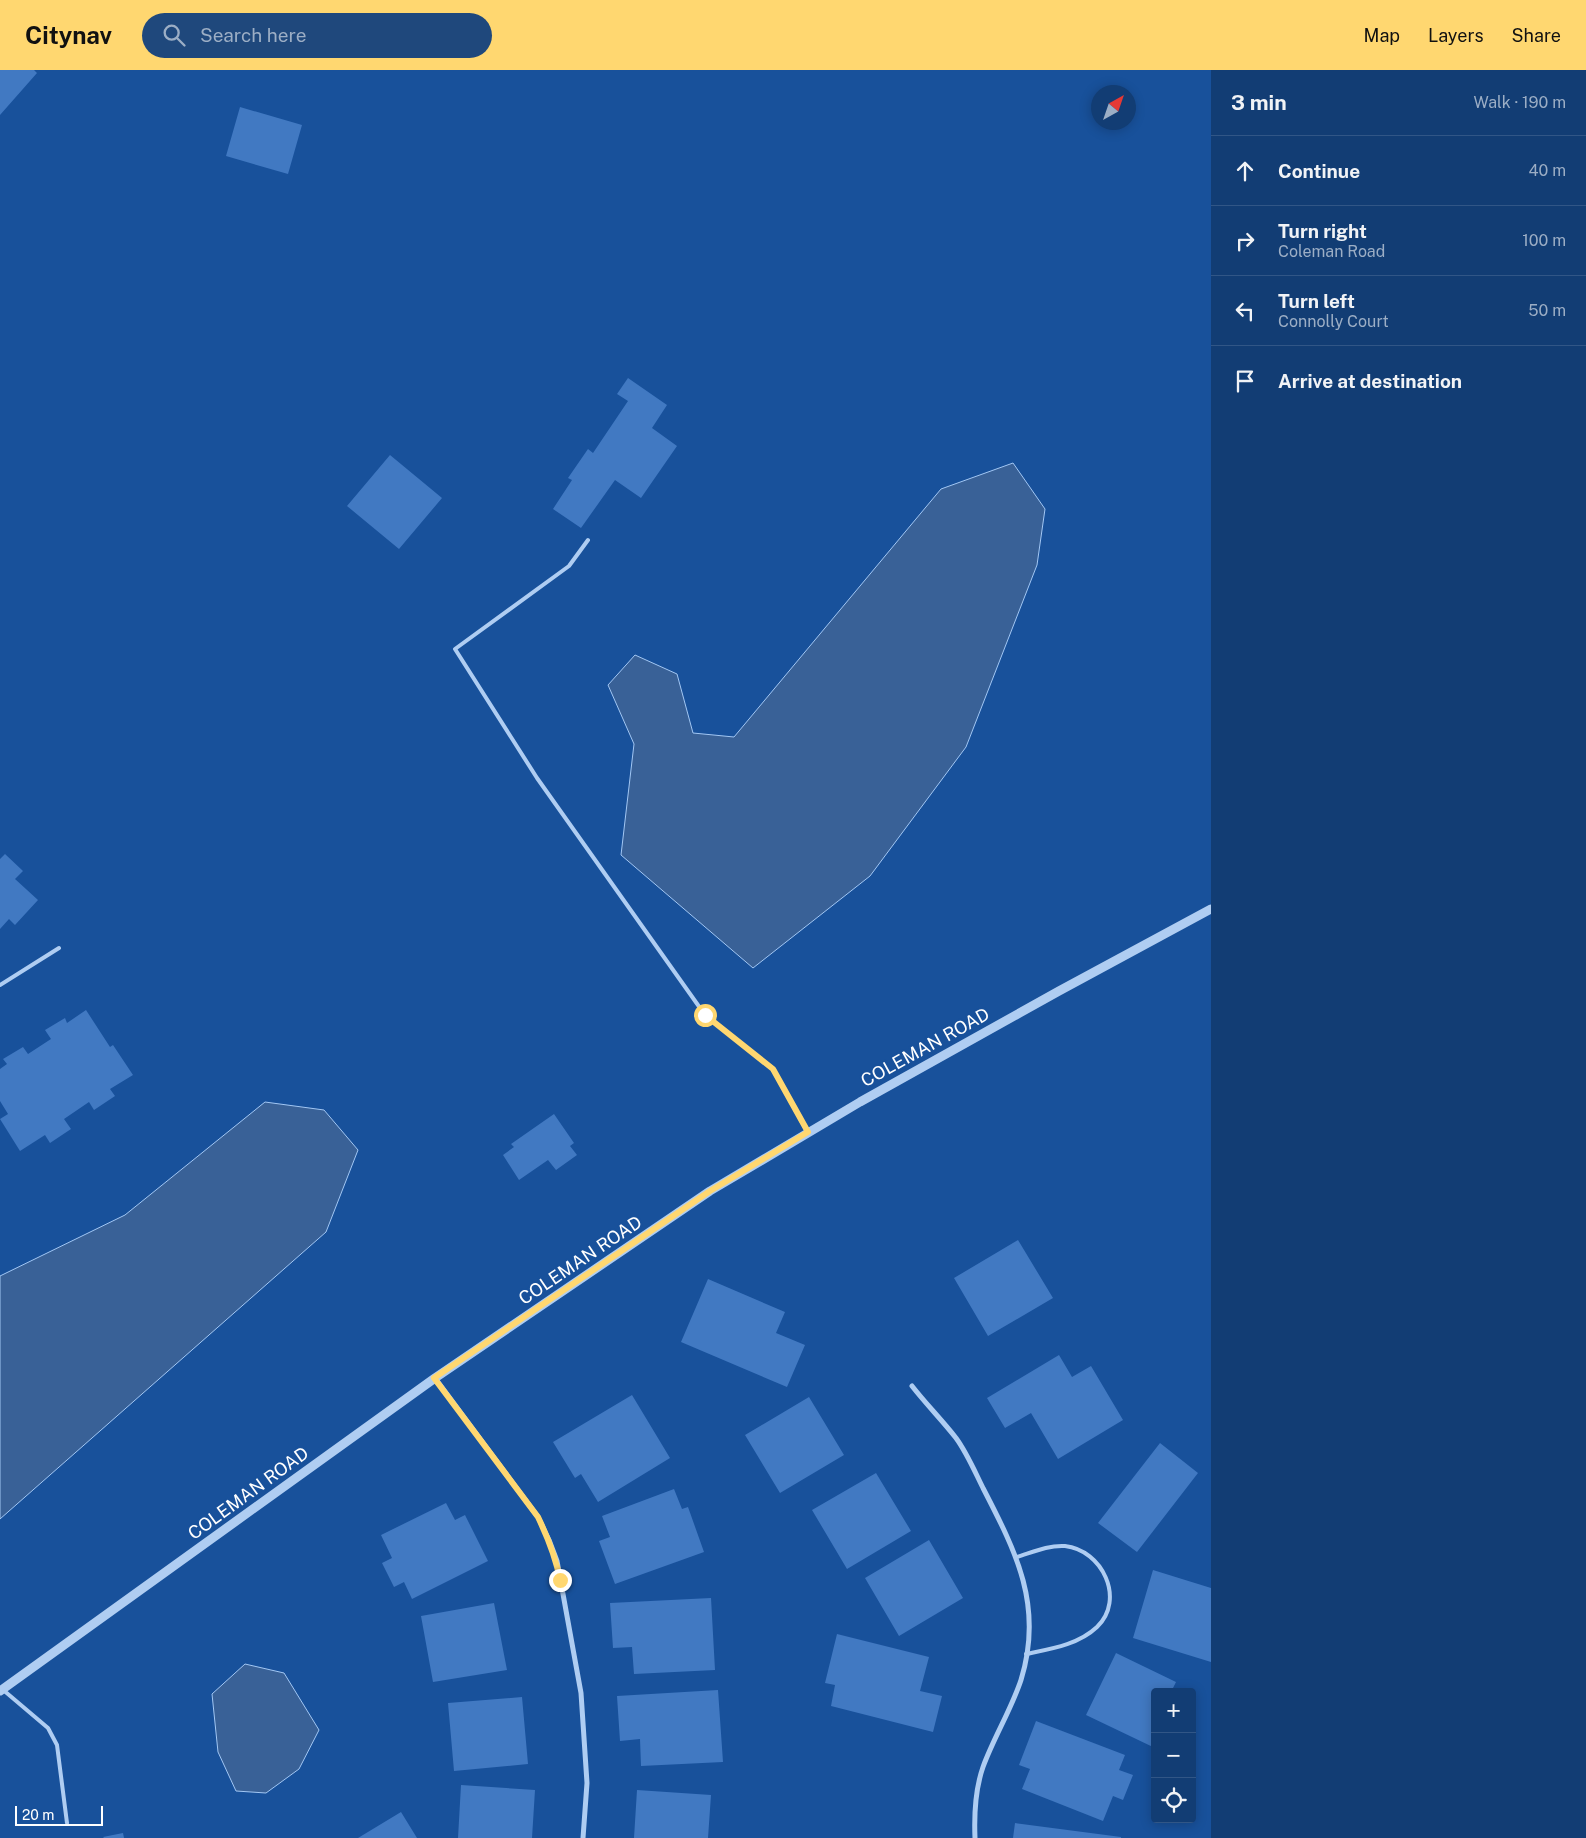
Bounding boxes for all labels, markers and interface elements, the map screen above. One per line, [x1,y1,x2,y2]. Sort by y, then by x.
search box [142,13,492,58]
text: Citynav [25,21,112,49]
icon: search [160,21,188,49]
text: Search here [200,24,307,46]
text: Map [1364,25,1400,46]
text: Layers [1428,25,1484,46]
text: Share [1512,25,1561,46]
north arrow [1091,85,1136,130]
text: 3 min [1231,90,1287,115]
text: Walk · 190 m [1474,93,1566,112]
icon: ahead [1231,157,1259,185]
text: Continue [1278,160,1360,182]
text: 40 m [1528,161,1566,180]
text: Turn right [1278,220,1367,242]
icon: right [1231,227,1259,255]
text: 100 m [1522,231,1566,250]
text: Coleman Road [1278,242,1385,261]
text: Turn left [1278,290,1355,312]
icon: left [1231,297,1259,325]
text: 50 m [1528,301,1566,320]
text: Connolly Court [1278,312,1389,331]
icon: arrive [1231,367,1259,395]
text: Arrive at destination [1278,370,1462,392]
street label: COLEMAN ROAD [857,1003,993,1091]
route start [694,1004,717,1027]
street label: COLEMAN ROAD [515,1211,645,1309]
street label: COLEMAN ROAD [184,1442,312,1544]
route end [549,1569,572,1592]
map controls [1151,1688,1196,1823]
button: + [1151,1688,1196,1733]
button: − [1151,1733,1196,1778]
button: locate [1151,1778,1196,1823]
scale bar [15,1803,102,1826]
text: 20 m [22,1807,54,1823]

